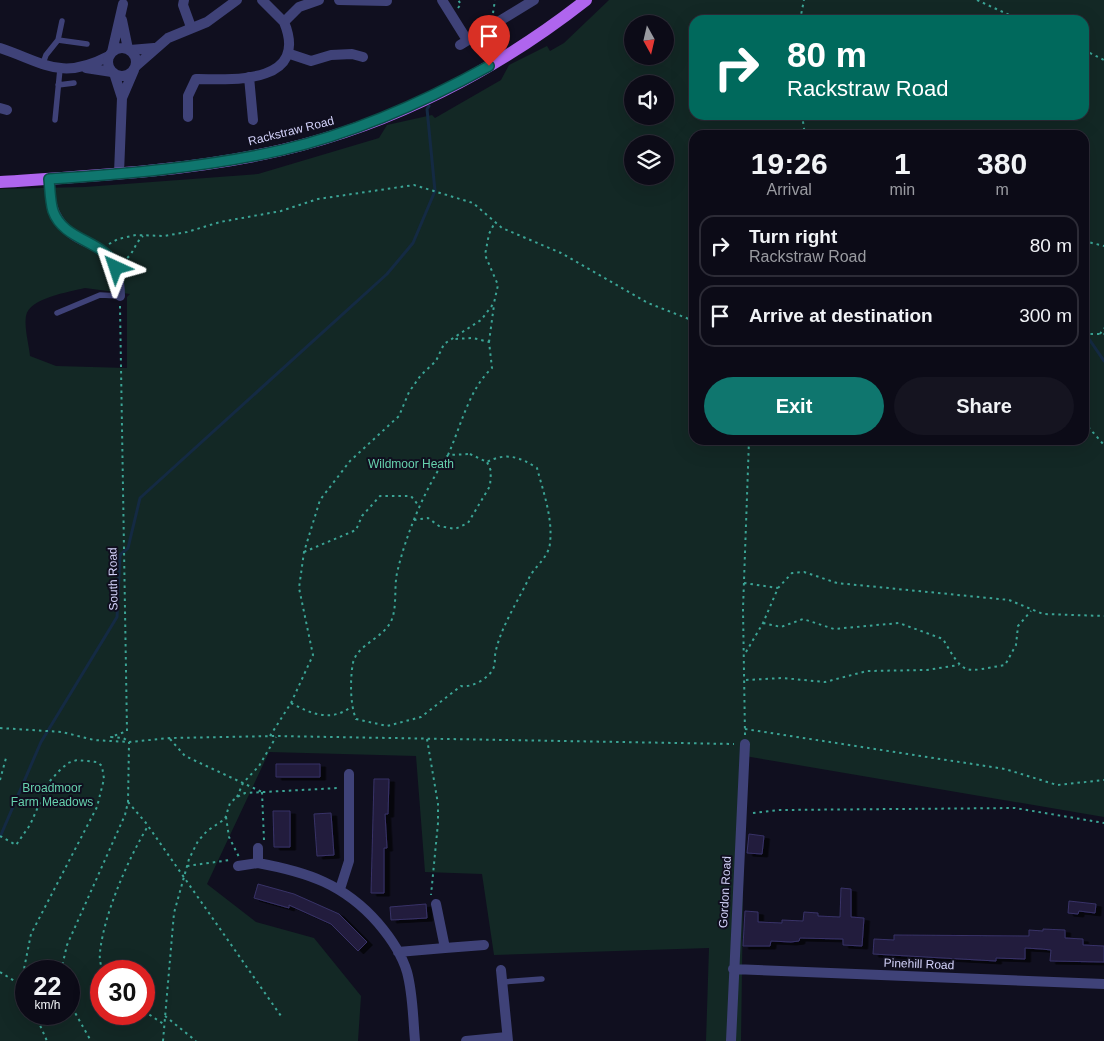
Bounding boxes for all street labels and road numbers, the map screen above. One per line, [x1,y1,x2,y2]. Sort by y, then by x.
street label: Rackstraw Road [247,114,335,148]
street label: South Road [105,547,121,611]
street label: Gordon Road [716,856,734,928]
street label: Pinehill Road [883,956,955,972]

